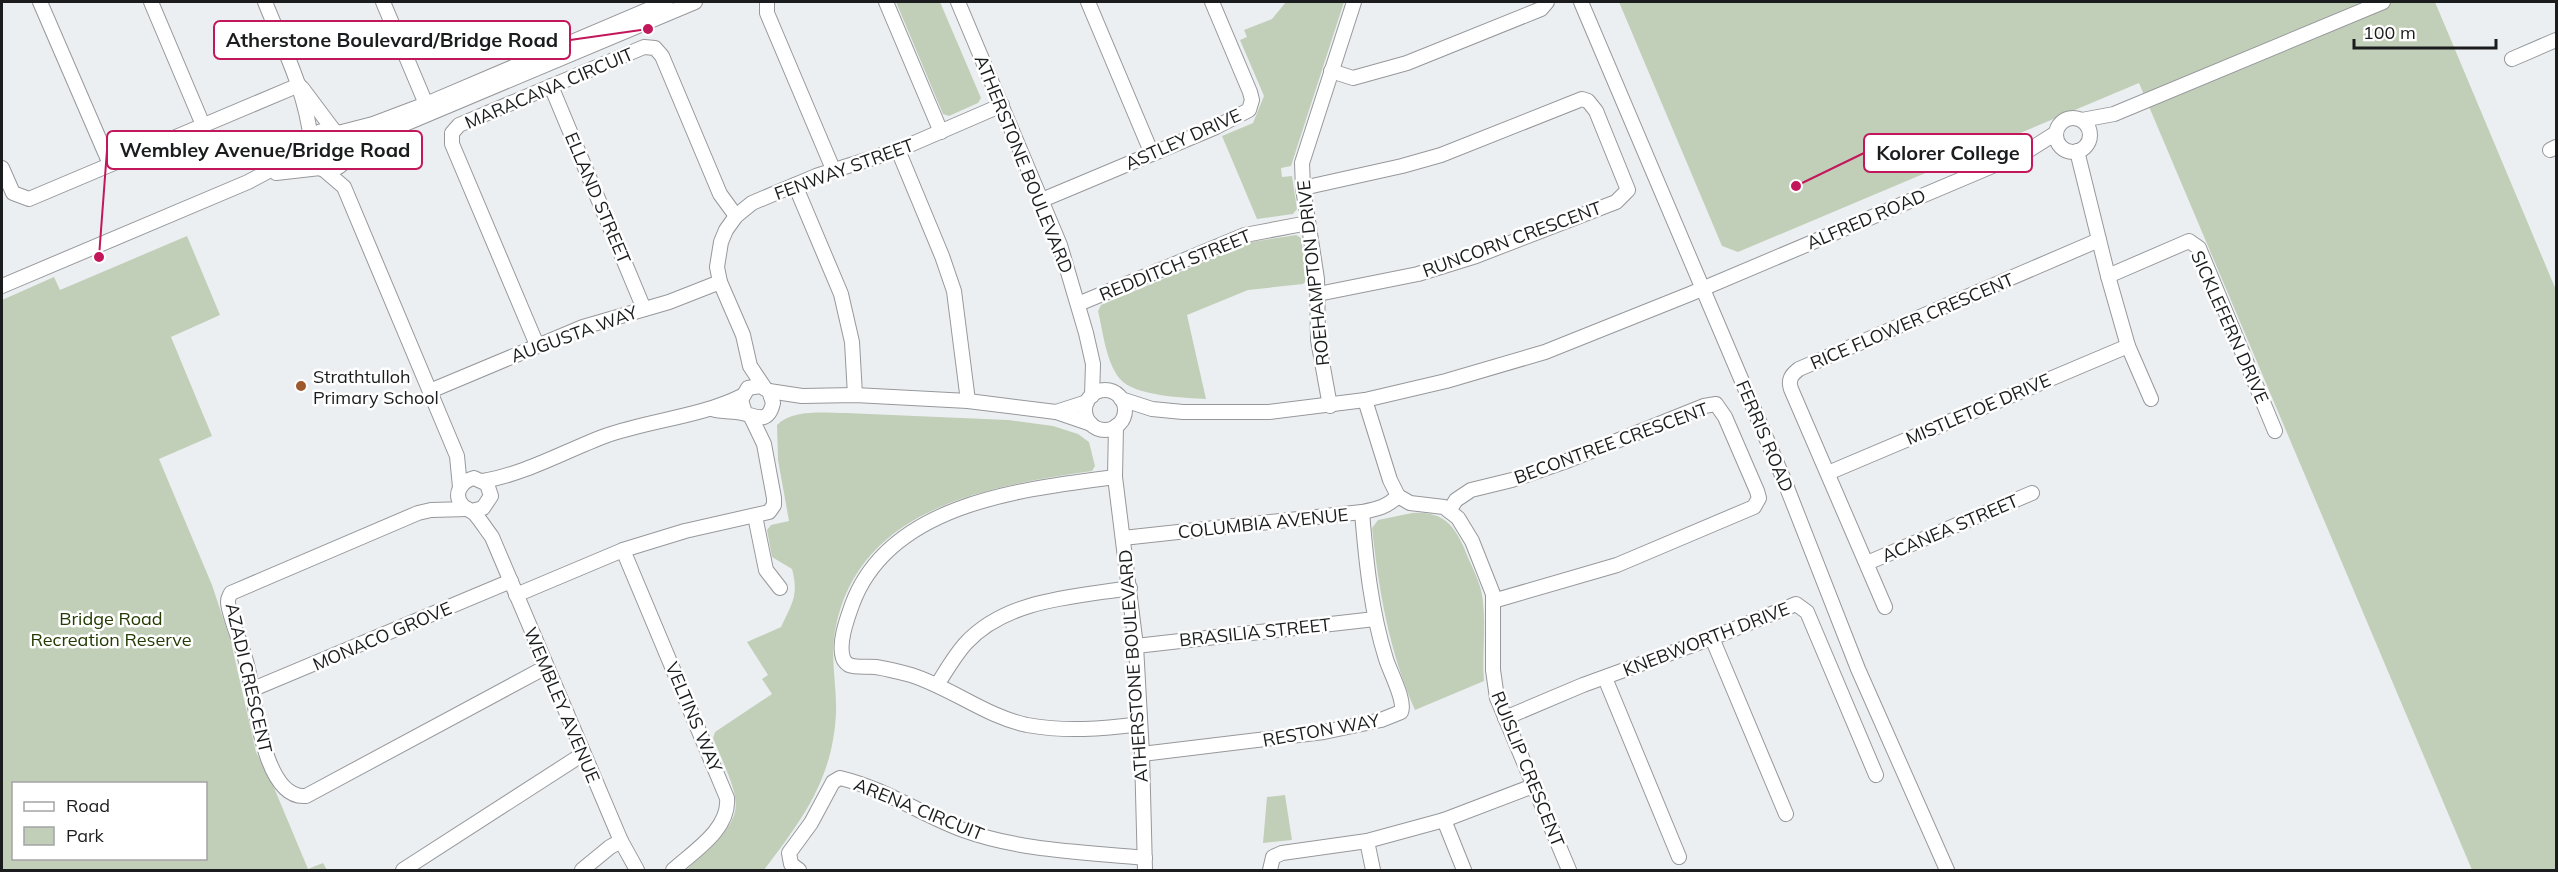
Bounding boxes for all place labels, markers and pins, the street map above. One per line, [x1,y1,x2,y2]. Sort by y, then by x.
callout: Atherstone Boulevard/Bridge Road [214,21,570,59]
callout: Wembley Avenue/Bridge Road [107,131,422,169]
callout: Kolorer College [1864,134,2032,172]
place label: Strathtulloh Primary School [313,365,439,409]
marker: Strathtulloh Primary School [294,379,308,393]

